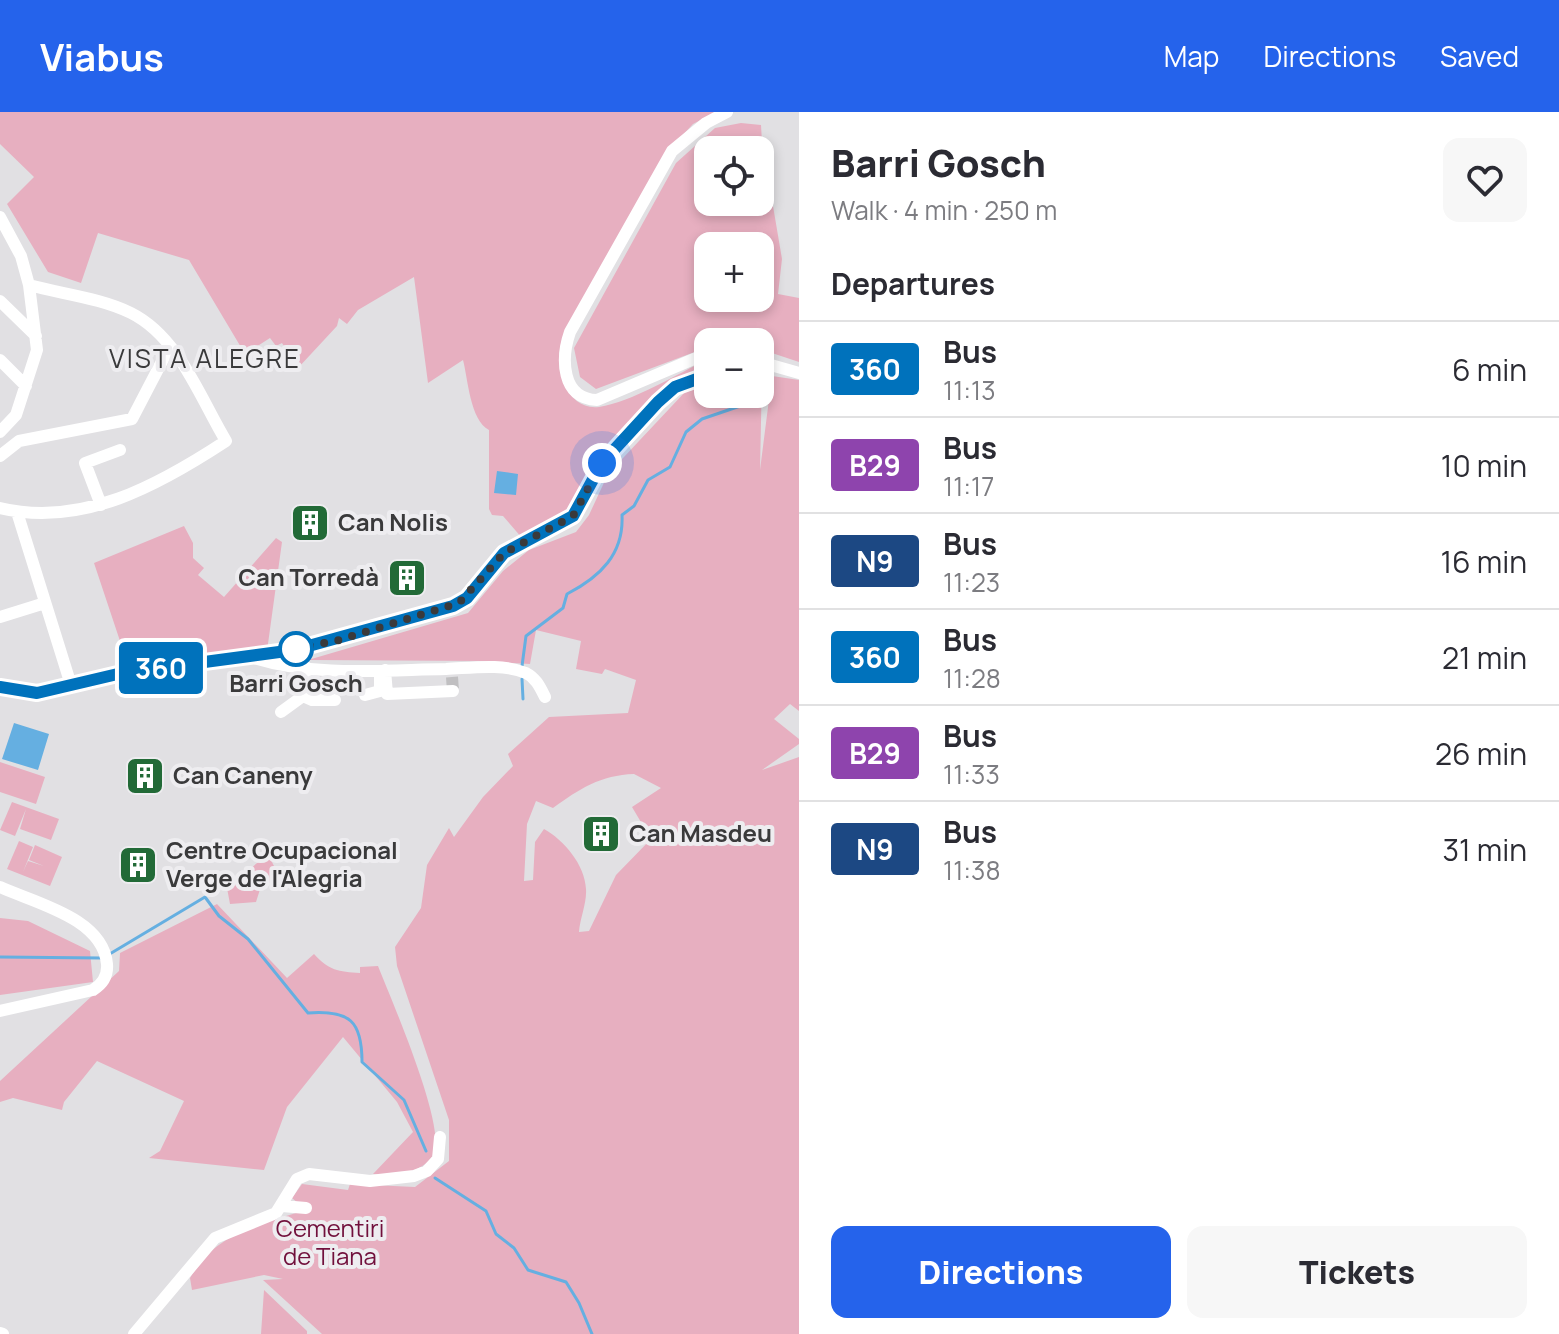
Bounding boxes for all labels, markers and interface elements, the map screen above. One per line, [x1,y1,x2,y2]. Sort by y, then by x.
text: Viabus [40,30,164,82]
text: Map [1164,37,1219,75]
text: Directions [1263,37,1396,75]
text: Saved [1440,37,1519,75]
map controls [694,136,774,408]
button: locate [694,136,774,216]
text: Barri Gosch [831,136,1046,188]
button: heart [1443,138,1527,222]
text: Walk · 4 min · 250 m [831,192,1057,228]
button: + [694,232,774,312]
text: Departures [831,263,995,304]
button: − [694,328,774,408]
text: Bus [943,331,997,372]
district label: VISTA ALEGRE [109,340,301,376]
text: 6 min [1452,349,1527,390]
text: 360 [849,350,901,388]
text: 11:13 [943,372,996,408]
text: Bus [943,427,997,468]
your location [582,443,622,483]
text: 10 min [1441,445,1527,486]
text: B29 [849,446,901,484]
text: 11:17 [943,468,994,504]
building icon: Can Nolis [289,502,331,544]
place label: Can Nolis [338,505,448,538]
text: Bus [943,523,997,564]
text: 16 min [1440,541,1527,582]
text: N9 [856,542,894,580]
building icon: Can Torredà [386,557,428,599]
place label: Can Torredà [238,560,379,593]
text: 11:23 [943,564,1000,600]
text: Bus [943,619,997,660]
marker: Barri Gosch [279,632,313,666]
text: 21 min [1442,637,1527,678]
text: 360 [849,638,901,676]
line badge: 360 [115,642,207,694]
text: 360 [135,649,187,687]
text: 11:28 [943,660,1001,696]
place label: Barri Gosch [229,666,363,699]
text: Bus [943,715,997,756]
text: 26 min [1435,733,1527,774]
text: B29 [849,734,901,772]
building icon: Can Caneny [124,755,166,797]
text: 11:33 [943,756,1000,792]
place label: Can Caneny [173,758,313,791]
text: Bus [943,811,997,852]
building icon: Can Masdeu [580,813,622,855]
place label: Can Masdeu [629,816,772,849]
text: 31 min [1442,829,1527,870]
text: N9 [856,830,894,868]
place label: Centre Ocupacional Verge de l'Alegria [166,833,398,894]
building icon: Centre Ocupacional Verge de l'Alegria [117,844,159,886]
text: 11:38 [943,852,1001,888]
park label: Cementiri de Tiana [276,1211,384,1272]
button: Directions [831,1226,1171,1318]
button: Tickets [1187,1226,1527,1318]

